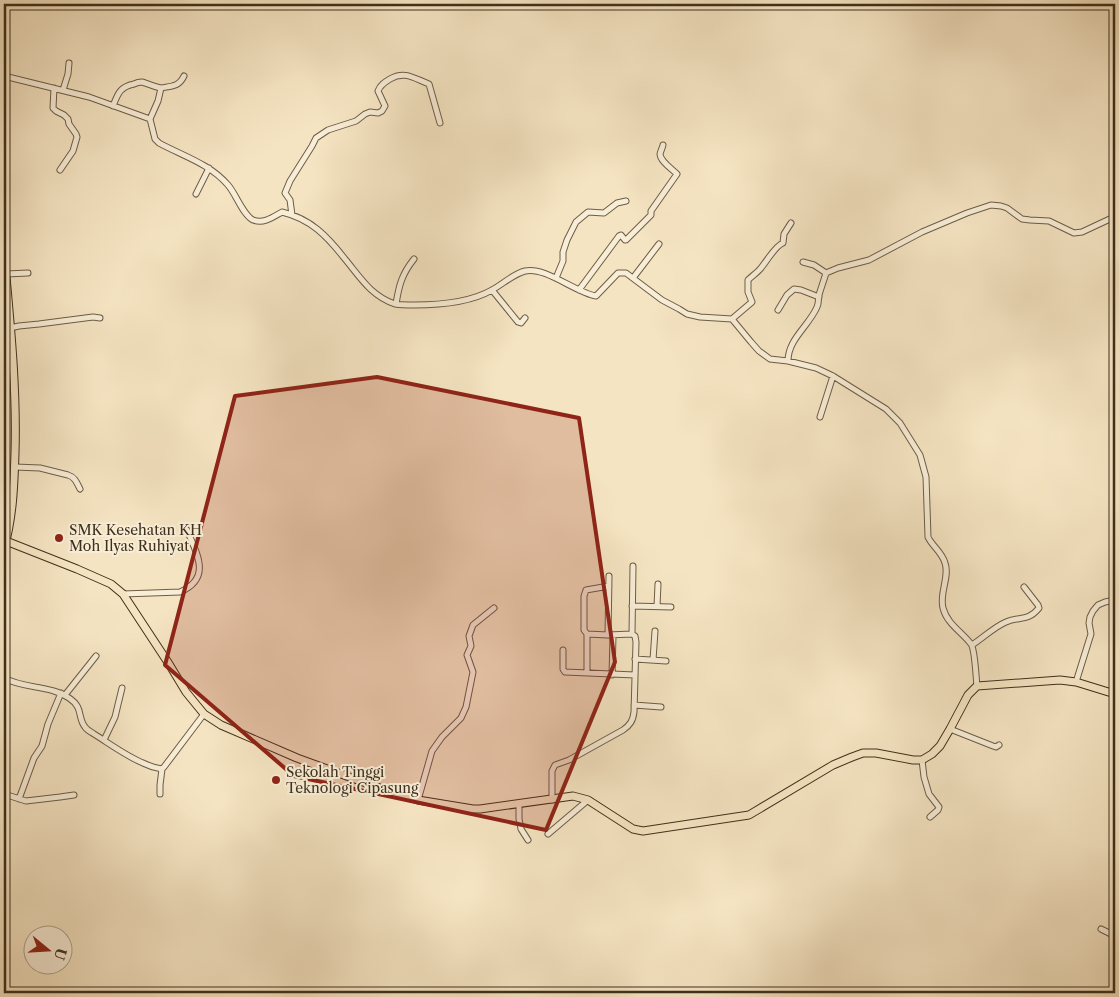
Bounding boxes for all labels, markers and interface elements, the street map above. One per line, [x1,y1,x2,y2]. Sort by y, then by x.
place label: SMK Kesehatan KH Moh Ilyas Ruhiyat [69,521,202,555]
marker: SMK Kesehatan KH Moh Ilyas Ruhiyat [53,532,65,544]
place label: Sekolah Tinggi Teknologi Cipasung [286,763,419,797]
marker: Sekolah Tinggi Teknologi Cipasung [270,774,282,786]
north arrow [22,924,72,974]
text: U [50,946,71,963]

